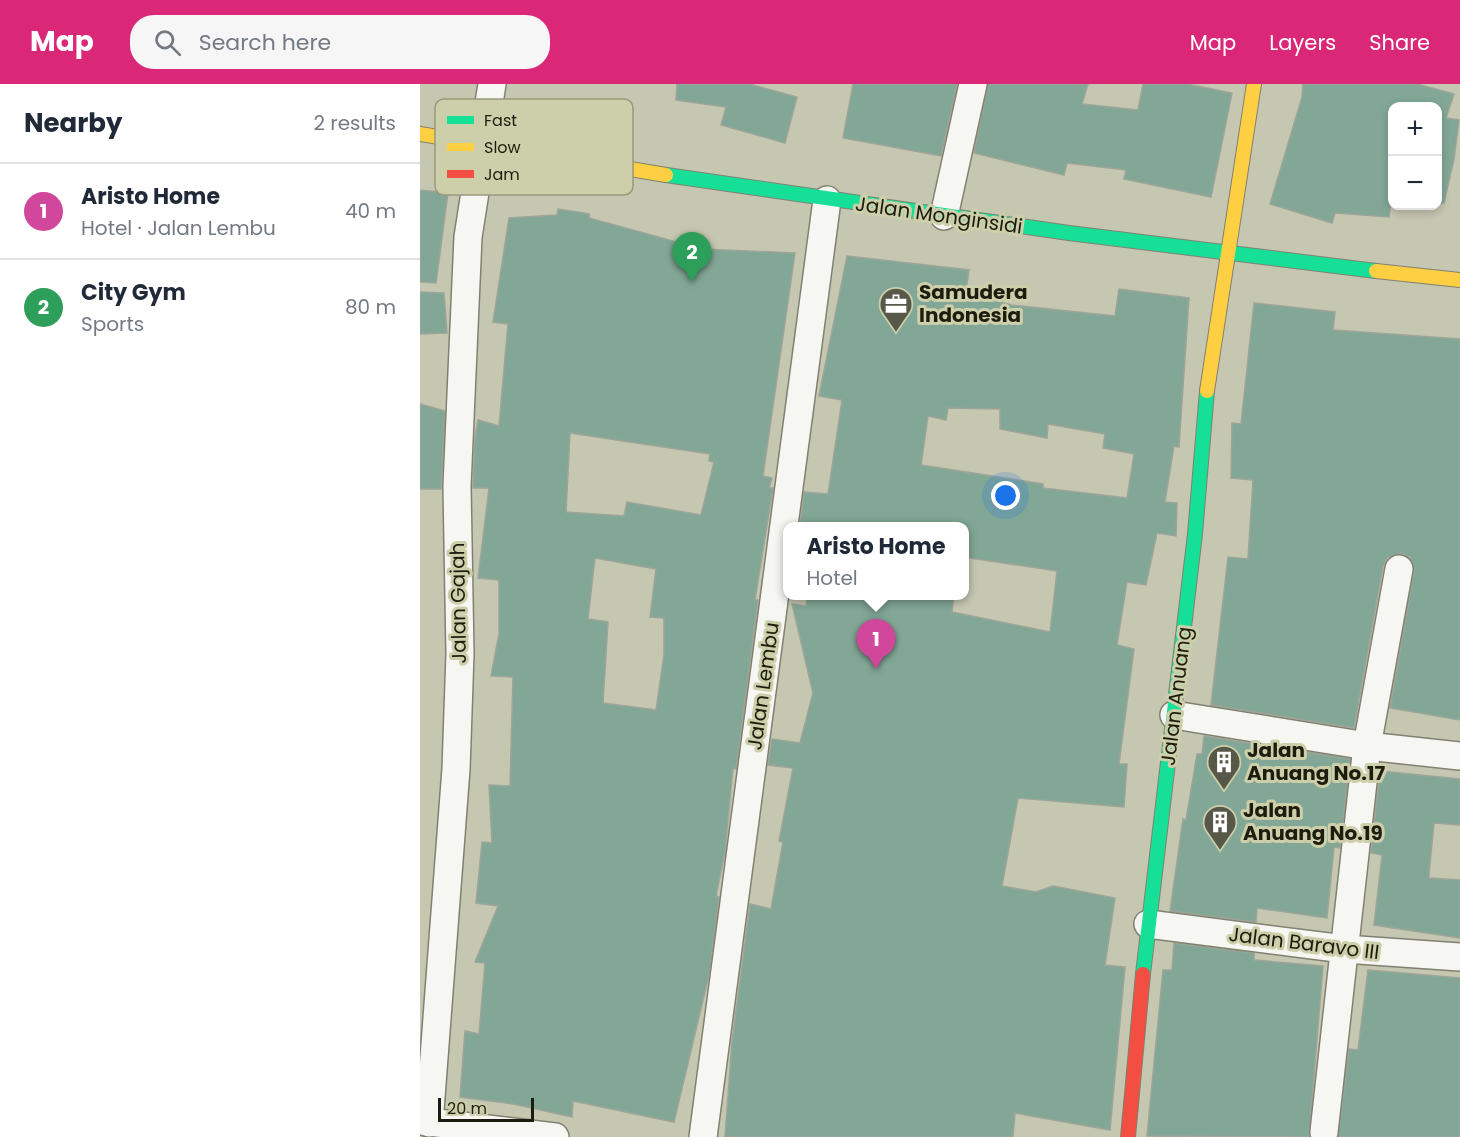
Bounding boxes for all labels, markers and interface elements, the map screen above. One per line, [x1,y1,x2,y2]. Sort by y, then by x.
search box [130,15,550,69]
text: Map [30,22,94,61]
icon: search [151,26,184,59]
text: Search here [199,27,331,58]
text: Map [1190,28,1236,57]
text: Layers [1269,28,1336,57]
text: Share [1369,28,1430,57]
legend [435,99,633,195]
map controls [1388,102,1442,210]
button: + [1388,102,1442,156]
text: Nearby [24,105,122,141]
text: 2 results [313,109,396,137]
text: Fast [484,109,517,132]
text: Slow [484,136,521,159]
button: − [1388,156,1442,210]
text: Jam [484,163,520,186]
text: Aristo Home [81,181,220,212]
street label: Jalan Monginsidi [854,189,1024,241]
text: 1 [40,197,47,225]
text: 40 m [345,197,396,225]
text: Hotel · Jalan Lembu [81,214,276,242]
pin: 2 [672,232,712,282]
text: City Gym [81,277,186,308]
place label: Samudera Indonesia [919,278,1028,329]
office icon: Samudera Indonesia [878,286,914,333]
text: 2 [38,293,49,321]
text: 80 m [345,293,396,321]
text: Sports [81,310,144,338]
your location [991,481,1020,510]
popup [783,522,969,600]
text: Aristo Home [807,531,945,562]
street label: Jalan Gajah [443,542,473,664]
text: Hotel [807,564,858,592]
street label: Jalan Lembu [740,620,786,752]
pin: 1 [856,620,896,669]
street label: Jalan Anuang [1154,625,1198,767]
place label: Jalan Anuang No.17 [1247,736,1386,787]
building icon: Jalan Anuang No.17 [1206,744,1242,791]
place label: Jalan Anuang No.19 [1243,796,1383,847]
building icon: Jalan Anuang No.19 [1202,804,1238,851]
street label: Jalan Baravo III [1227,920,1381,966]
scale bar [438,1095,534,1122]
text: 20 m [447,1097,487,1120]

